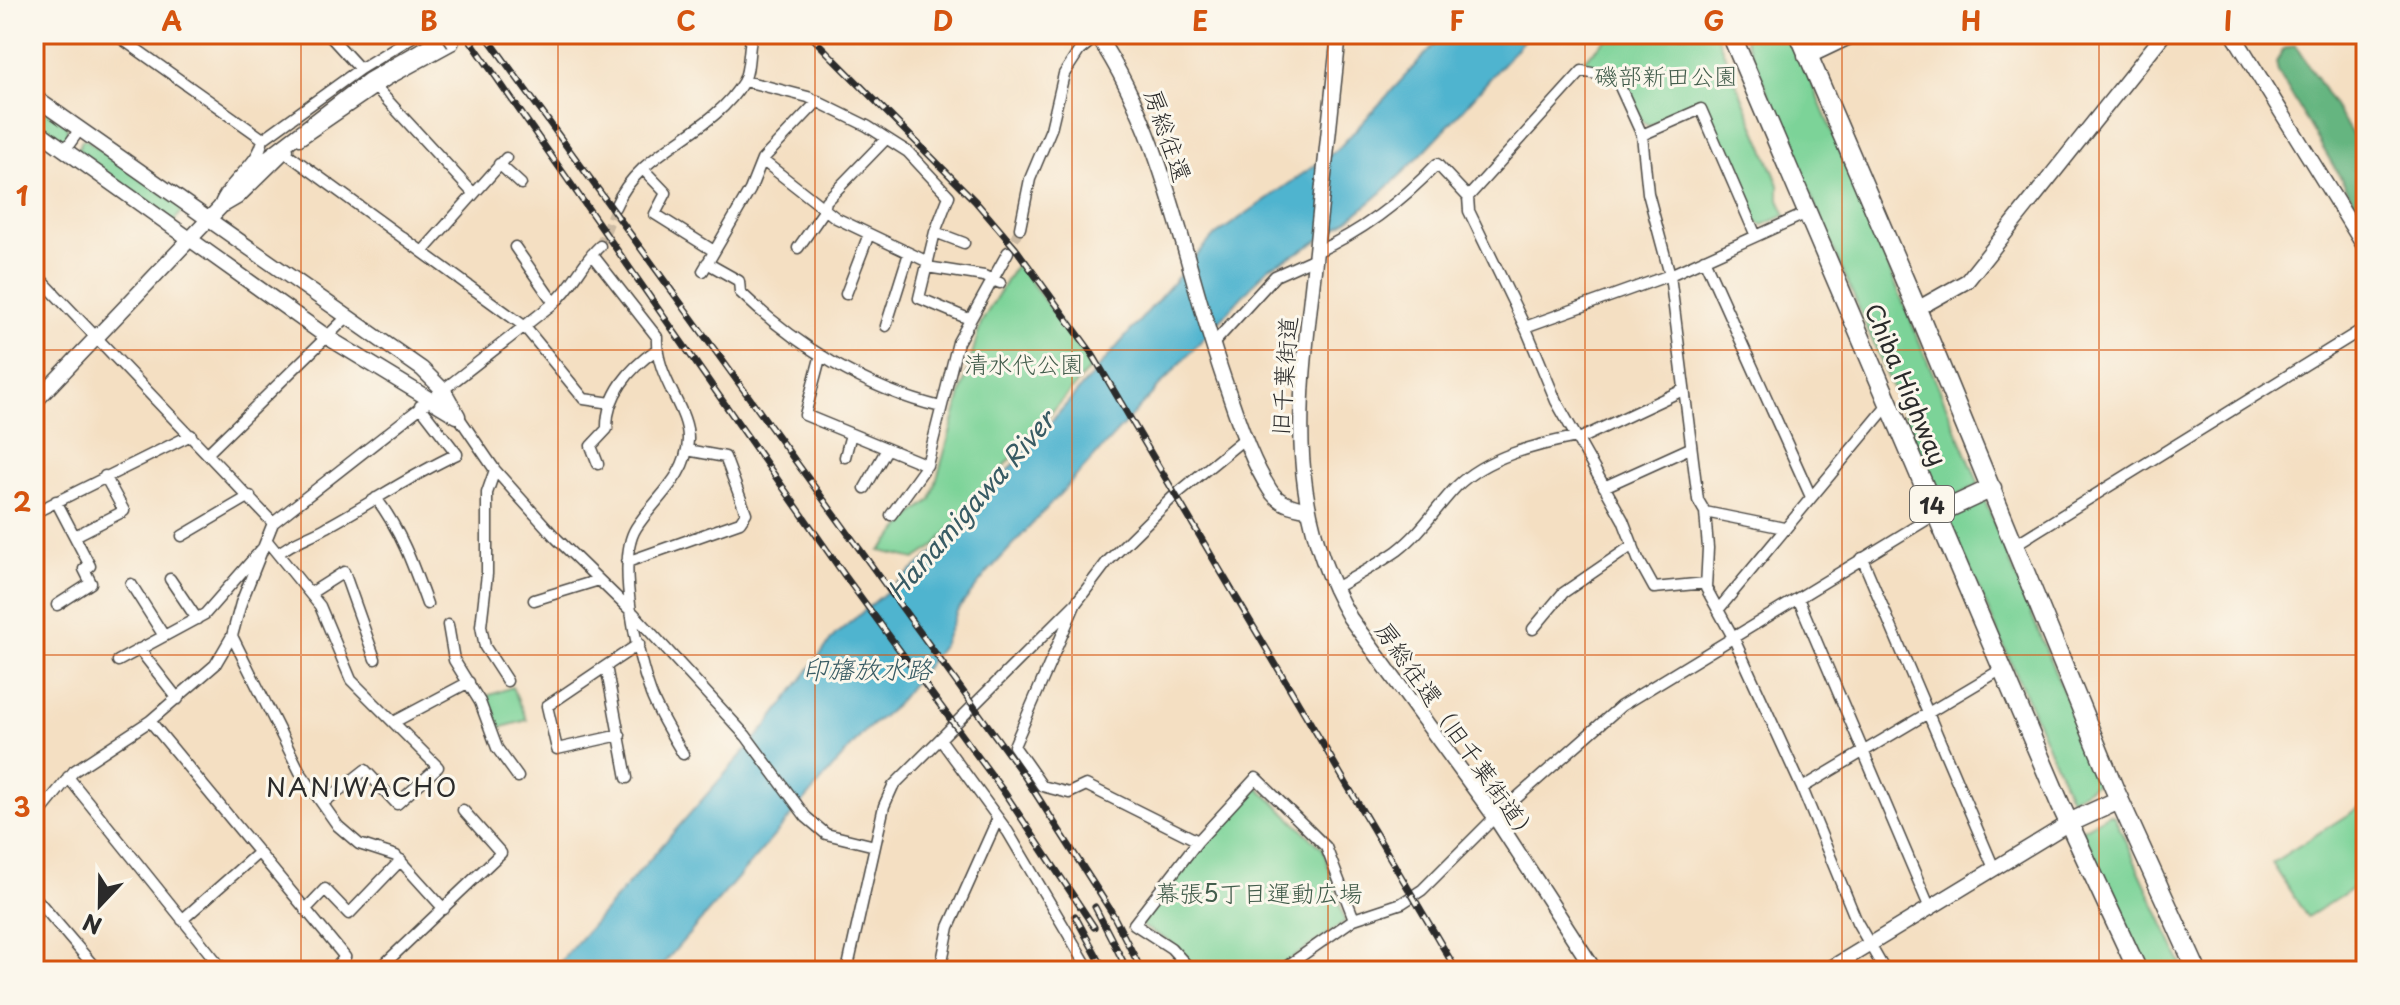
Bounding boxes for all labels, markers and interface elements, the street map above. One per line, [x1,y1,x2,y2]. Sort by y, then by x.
text: A [162,1,182,40]
text: B [420,1,438,40]
text: C [676,1,696,40]
text: D [933,1,953,40]
text: E [1192,1,1208,40]
text: F [1449,1,1465,40]
text: G [1703,1,1725,40]
text: H [1961,1,1981,40]
text: I [2224,1,2232,40]
park label: 磯部新田公園 [1594,57,1738,93]
street label: 房総往還 [1136,84,1202,186]
text: 1 [16,176,28,215]
street label: Chiba Highway [1857,297,1957,471]
street label: 旧千葉街道 [1261,315,1305,437]
park label: 清水代公園 [964,345,1084,381]
water label: Hanamigawa River [877,399,1065,608]
text: 2 [13,482,31,521]
road number: 14 [1910,486,1954,522]
street label: 房総往還（旧千葉街道） [1368,614,1548,850]
water label: 印旛放水路 [802,649,934,688]
district label: NANIWACHO [266,767,458,806]
text: 3 [13,787,31,826]
north arrow [60,865,140,945]
park label: 幕張5丁目運動広場 [1155,874,1363,910]
text: N [78,906,106,943]

